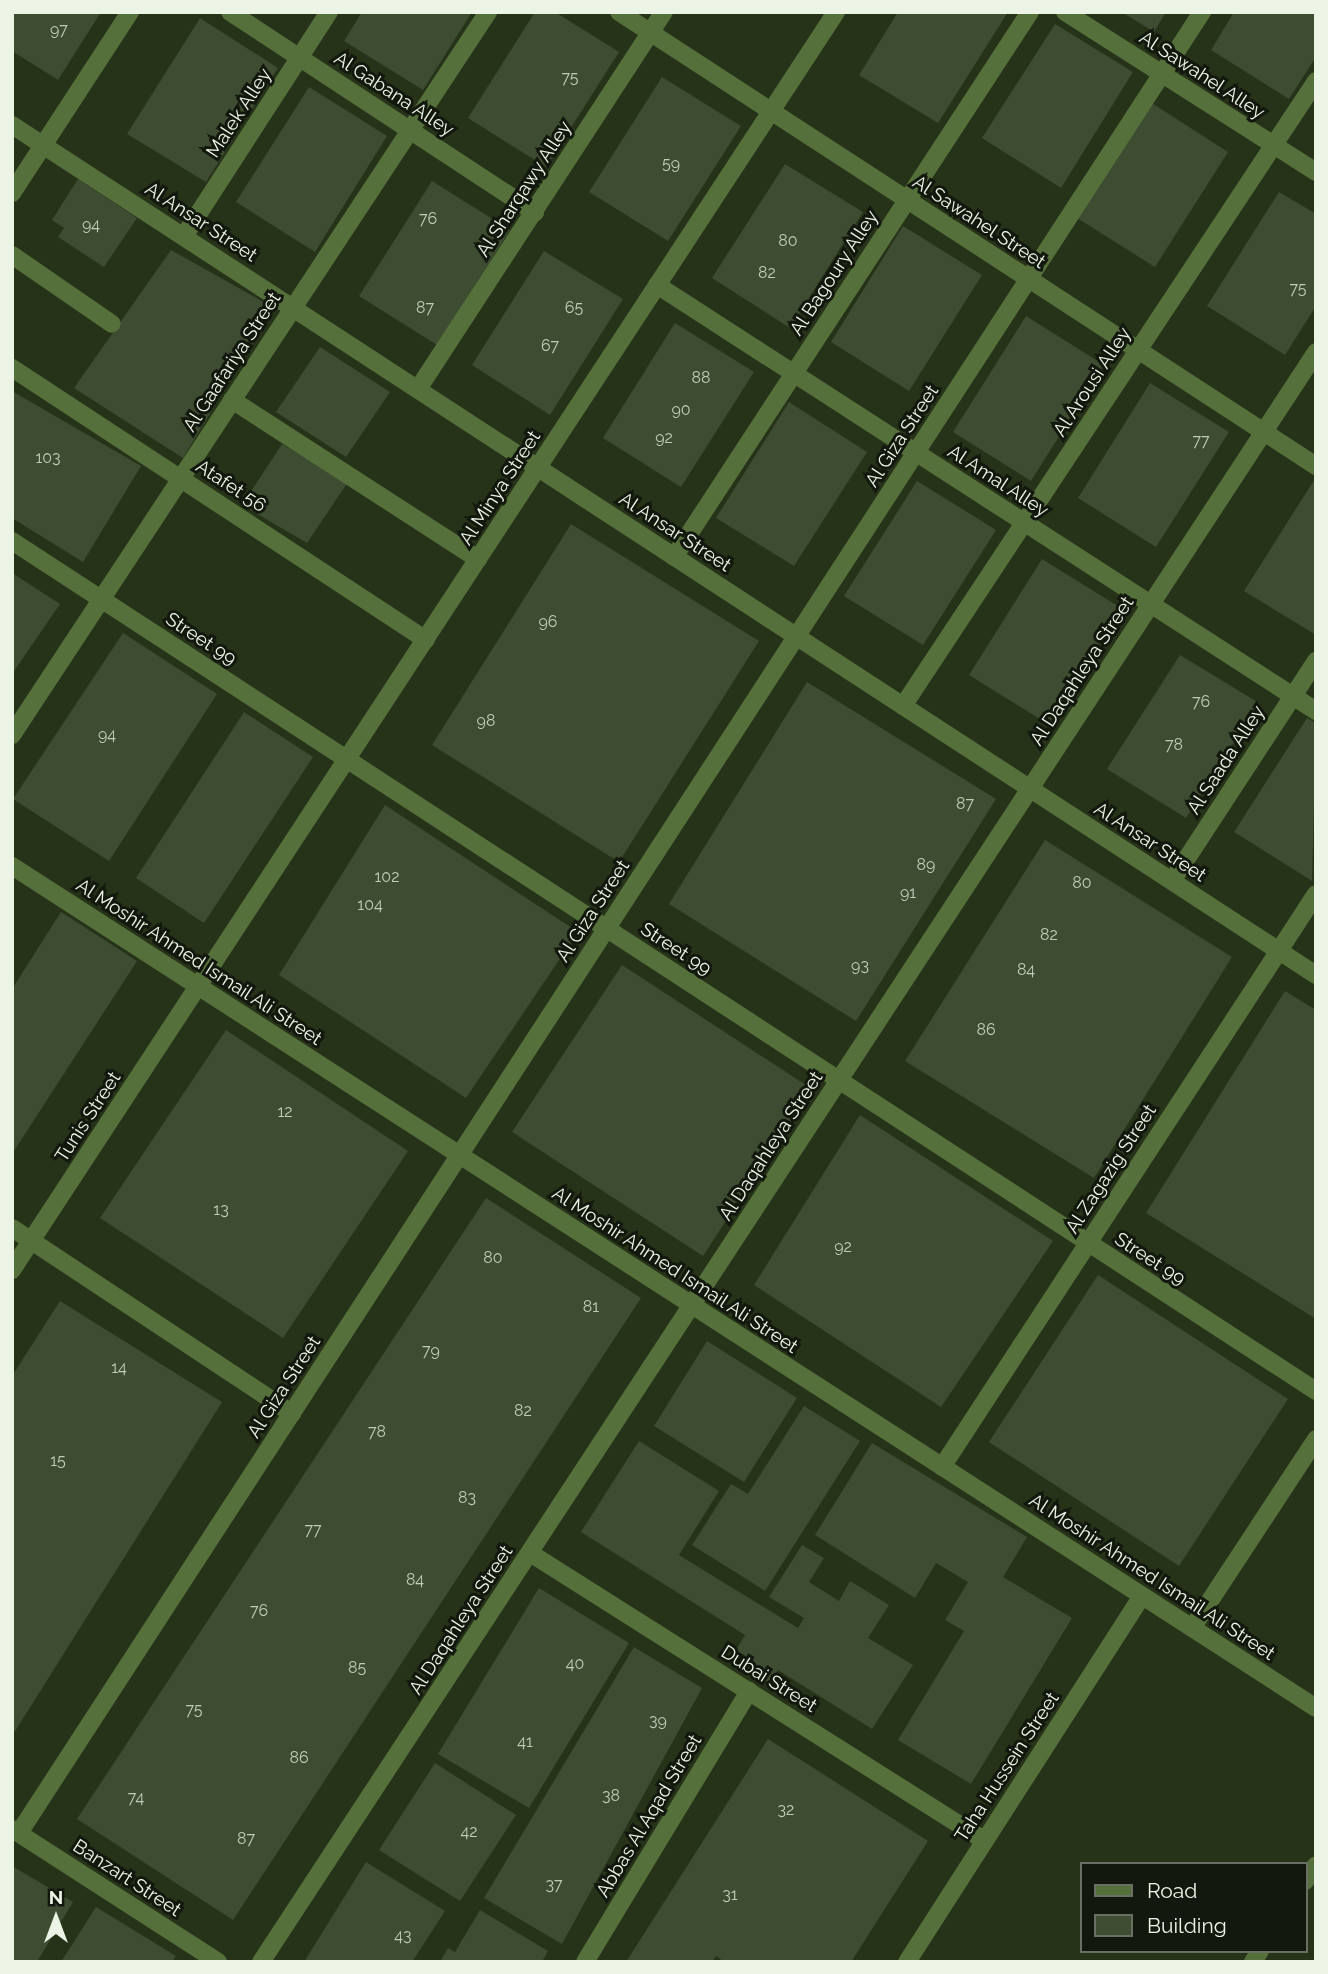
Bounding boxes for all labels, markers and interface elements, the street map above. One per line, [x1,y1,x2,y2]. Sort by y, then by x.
house number: 97 [50,20,68,40]
street label: Al Sawahel Alley [1134,26,1270,124]
street label: Al Gabana Alley [329,46,459,142]
street label: Malek Alley [202,64,276,162]
house number: 75 [561,68,579,88]
street label: Al Sharqawy Alley [471,116,577,262]
house number: 59 [662,154,680,174]
street label: Al Sawahel Street [908,170,1050,274]
street label: Al Ansar Street [140,177,262,267]
street label: Al Bagoury Alley [785,205,883,341]
house number: 76 [419,209,437,229]
house number: 94 [82,215,100,235]
house number: 80 [778,231,798,251]
house number: 82 [758,263,776,283]
house number: 75 [1289,279,1307,299]
street label: Al Gaafariya Street [178,288,286,436]
house number: 87 [416,298,434,318]
house number: 65 [565,298,583,318]
street label: Al Arousi Alley [1048,322,1136,442]
house number: 67 [541,336,559,356]
house number: 88 [692,368,710,388]
street label: Al Giza Street [860,380,944,492]
house number: 90 [671,400,691,420]
street label: Al Minya Street [454,426,546,550]
house number: 92 [655,428,673,448]
house number: 77 [1192,431,1210,451]
street label: Al Amal Alley [942,439,1054,523]
house number: 103 [35,448,61,468]
street label: Atafet 56 [192,455,270,517]
street label: Al Ansar Street [614,487,736,577]
street label: Al Daqahleya Street [1025,592,1139,750]
street label: Street 99 [161,608,241,670]
house number: 96 [538,612,558,632]
house number: 76 [1192,692,1210,712]
street label: Al Saada Alley [1182,701,1270,819]
house number: 98 [477,711,495,731]
house number: 94 [98,725,116,745]
house number: 78 [1165,735,1183,755]
house number: 87 [956,794,974,814]
street label: Al Ansar Street [1089,797,1211,887]
street label: Al Giza Street [551,855,635,967]
house number: 89 [917,855,935,875]
house number: 102 [375,867,399,887]
street label: Al Moshir Ahmed Ismail Ali Street [71,873,327,1051]
house number: 80 [1072,873,1092,893]
house number: 91 [900,883,916,903]
house number: 104 [357,895,383,915]
street label: Street 99 [636,918,716,980]
house number: 82 [1040,925,1058,945]
house number: 93 [851,956,869,976]
house number: 84 [1017,960,1035,980]
house number: 86 [976,1020,996,1040]
street label: Al Daqahleya Street [714,1067,828,1225]
street label: Tunis Street [50,1068,126,1166]
street label: Al Zagazig Street [1061,1100,1161,1238]
house number: 12 [277,1102,293,1122]
street label: Al Moshir Ahmed Ismail Ali Street [547,1181,803,1359]
house number: 13 [213,1200,229,1220]
street label: Street 99 [1110,1228,1190,1290]
house number: 92 [834,1237,852,1257]
house number: 80 [483,1248,503,1268]
house number: 81 [583,1297,599,1317]
street label: Al Giza Street [242,1331,326,1443]
house number: 79 [422,1341,440,1361]
house number: 14 [111,1358,127,1378]
house number: 82 [514,1401,532,1421]
house number: 78 [368,1422,386,1442]
house number: 15 [50,1451,66,1471]
house number: 83 [458,1488,476,1508]
street label: Al Moshir Ahmed Ismail Ali Street [1024,1488,1280,1666]
house number: 77 [304,1520,322,1540]
street label: Al Daqahleya Street [404,1541,518,1699]
house number: 84 [406,1570,424,1590]
house number: 76 [250,1601,268,1621]
street label: Dubai Street [717,1641,821,1717]
house number: 40 [566,1654,584,1674]
house number: 85 [348,1658,366,1678]
street label: Taha Hussein Street [950,1688,1064,1846]
house number: 75 [185,1700,203,1720]
house number: 39 [649,1711,667,1731]
street label: Abbas Al Aqad Street [591,1730,707,1902]
house number: 41 [517,1732,533,1752]
house number: 86 [289,1748,309,1768]
house number: 38 [602,1786,620,1806]
house number: 74 [128,1788,144,1808]
house number: 32 [778,1800,794,1820]
house number: 42 [460,1822,478,1842]
house number: 87 [237,1829,255,1849]
street label: Banzart Street [69,1835,185,1921]
legend [1080,1862,1307,1953]
house number: 37 [545,1875,563,1895]
text: Road [1147,1878,1197,1903]
north arrow [21,1883,91,1953]
house number: 31 [722,1885,738,1905]
text: N [49,1886,63,1908]
text: Building [1147,1913,1227,1938]
house number: 43 [394,1926,412,1946]

